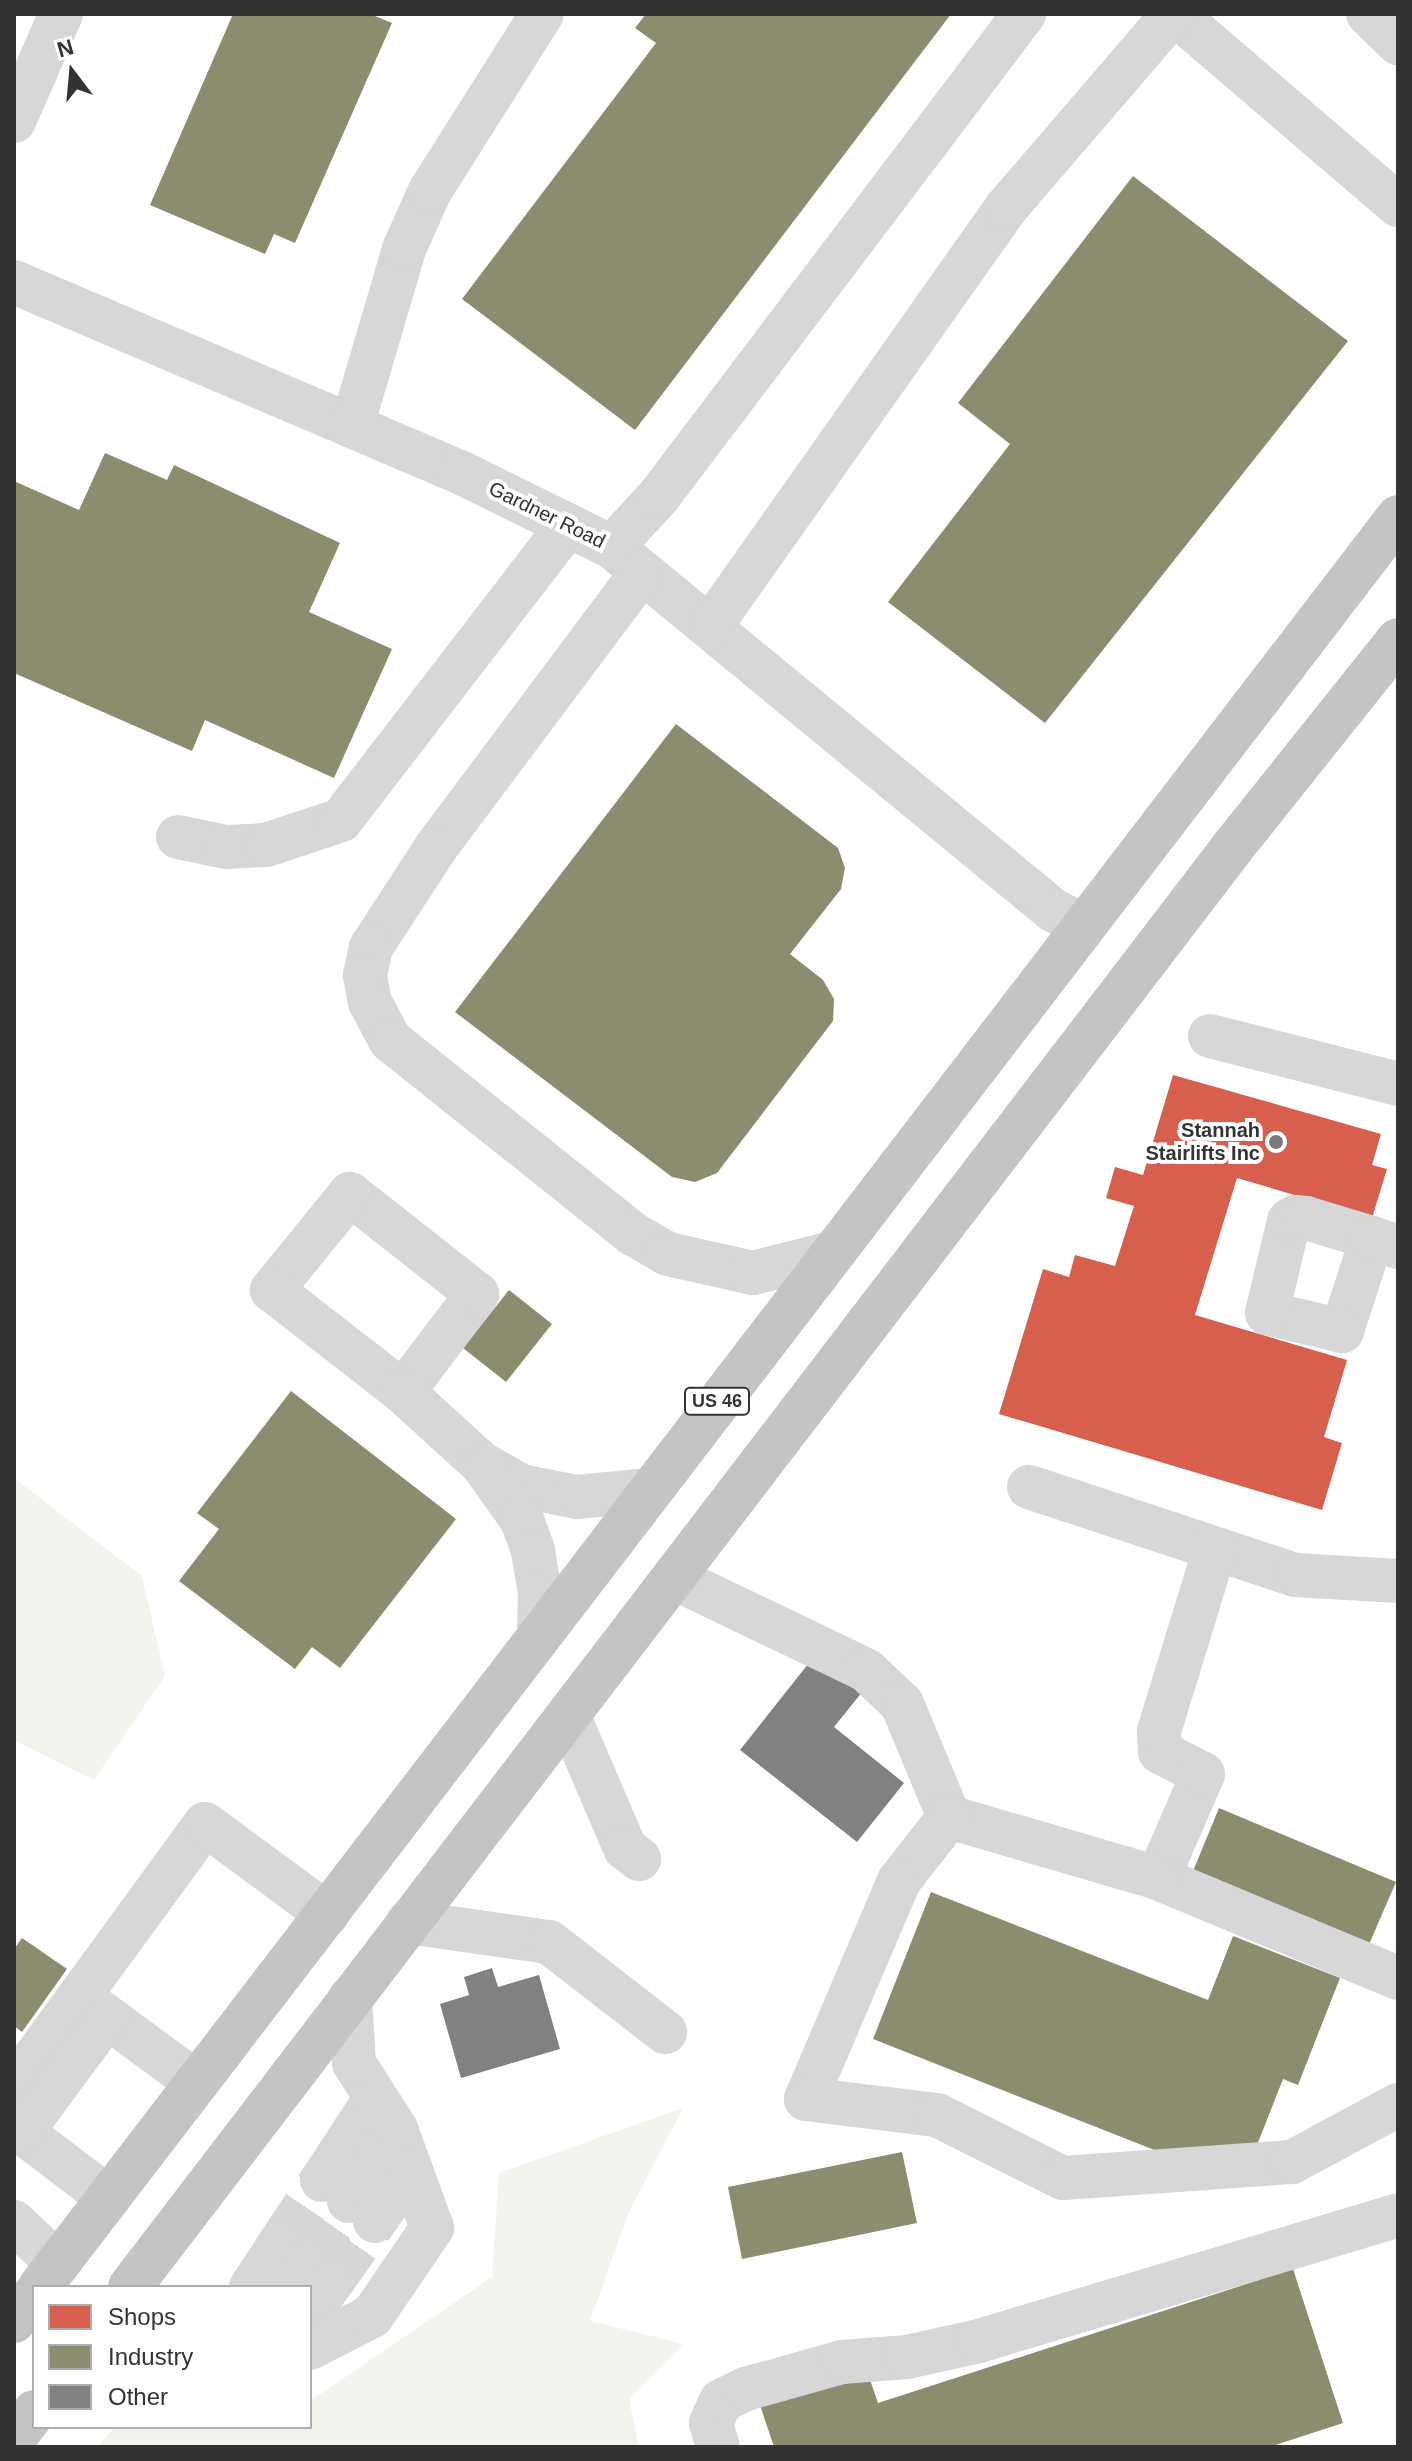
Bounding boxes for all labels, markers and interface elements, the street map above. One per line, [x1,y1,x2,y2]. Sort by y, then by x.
north arrow [32,32,112,112]
text: N [54,34,76,63]
street label: Gardner Road [485,476,609,554]
place label: Stannah Stairlifts Inc [1146,1118,1260,1165]
marker: Stannah Stairlifts Inc [1267,1133,1285,1151]
road number: US 46 [683,1387,751,1415]
legend [32,2285,312,2429]
text: Shops [108,2303,176,2330]
text: Industry [108,2343,193,2370]
text: Other [108,2383,168,2410]

